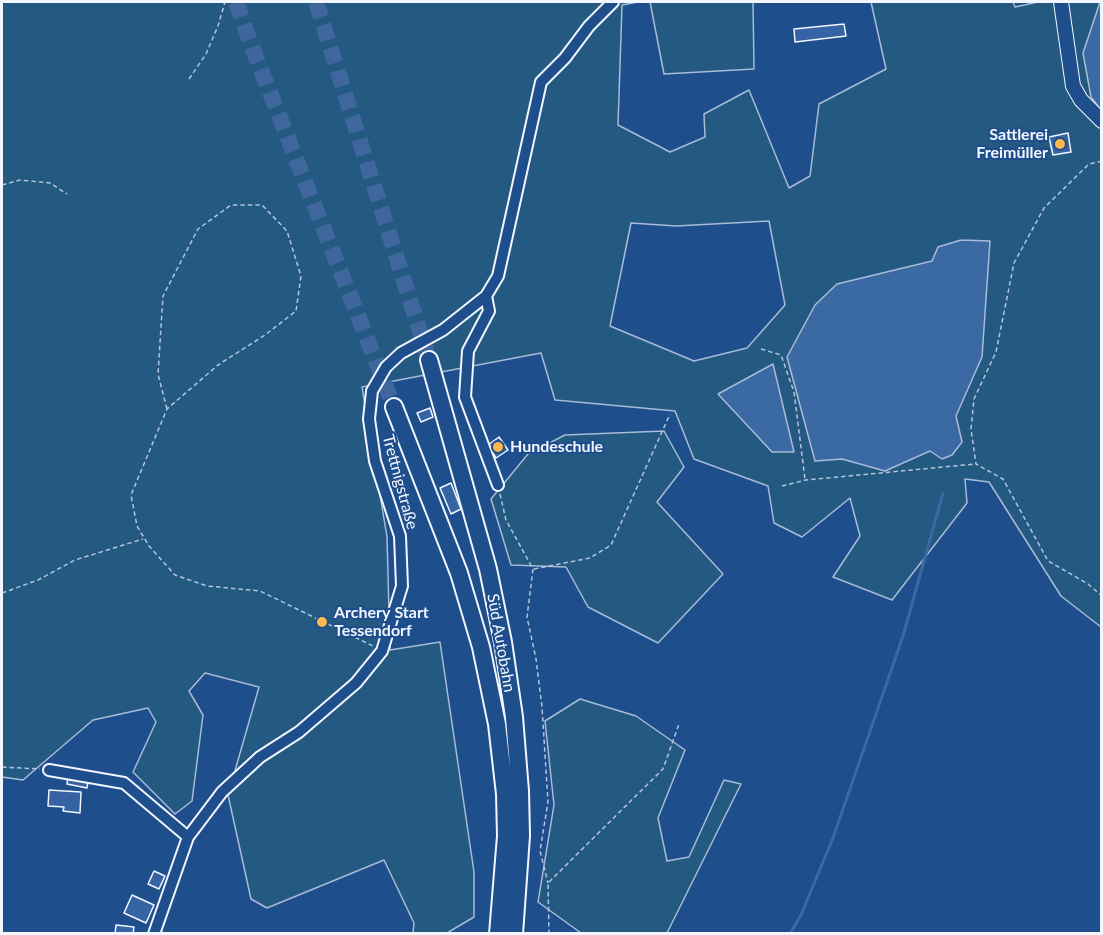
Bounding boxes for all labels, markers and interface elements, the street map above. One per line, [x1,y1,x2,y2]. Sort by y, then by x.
place label: Sattlerei Freimüller [976,125,1048,163]
marker: Sattlerei Freimüller [1053,137,1067,151]
street label: Trettnigstraße [378,432,422,532]
place label: Hundeschule [510,437,603,457]
marker: Hundeschule [491,440,505,454]
street label: Süd Autobahn [483,592,519,694]
place label: Archery Start Tessendorf [334,603,429,641]
marker: Archery Start Tessendorf [315,615,329,629]

